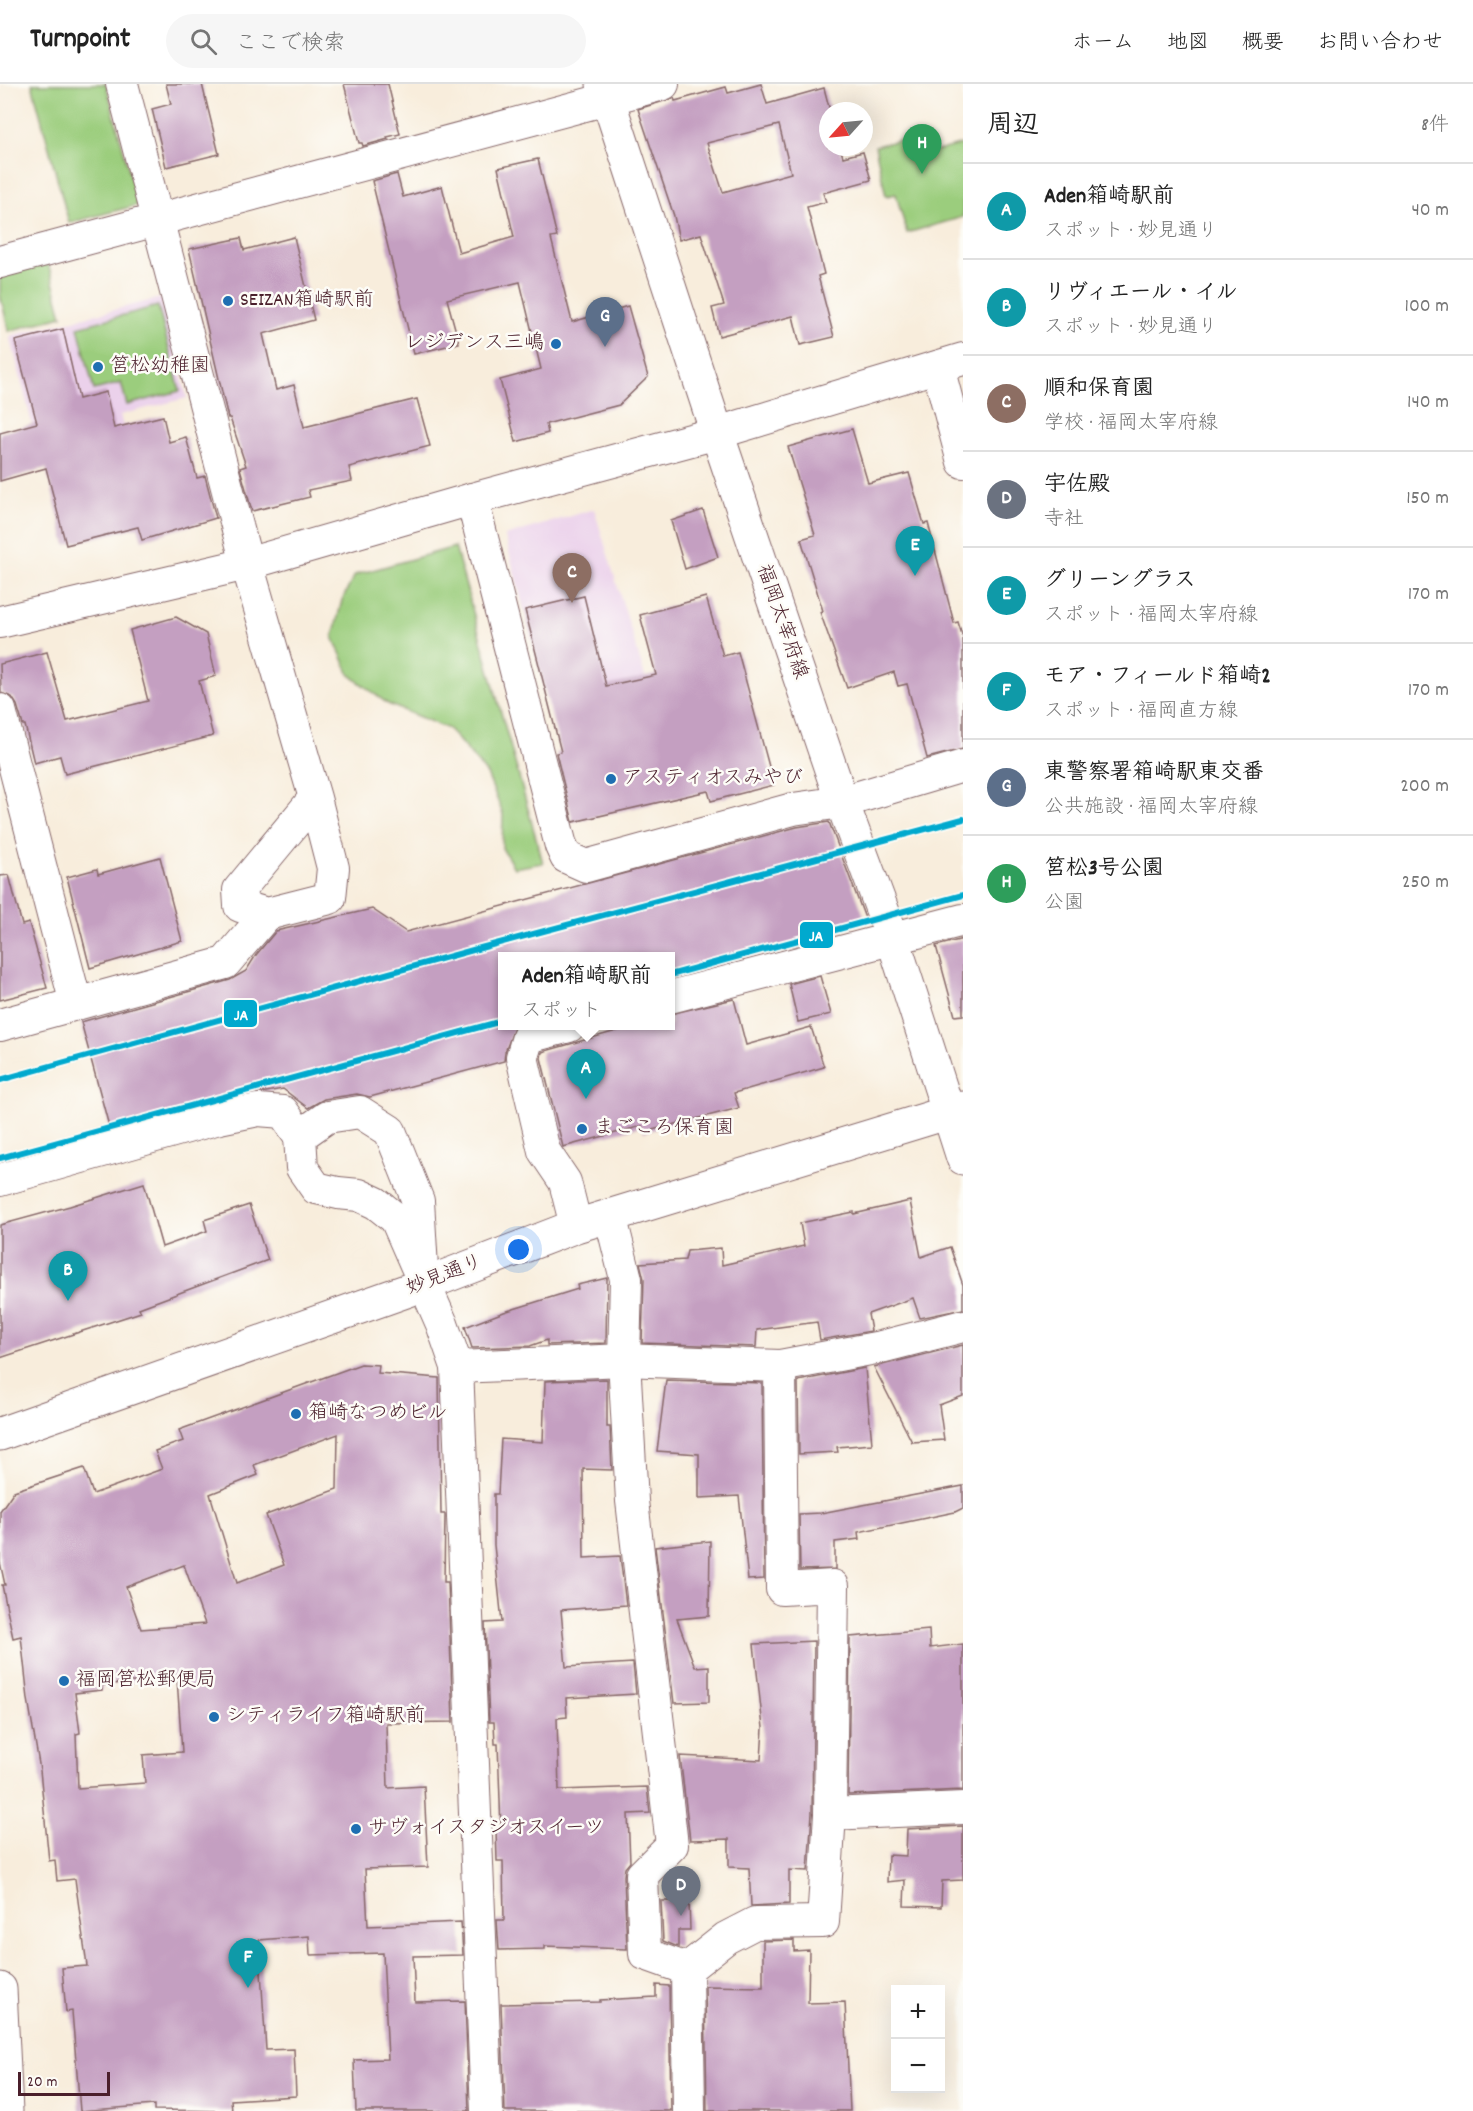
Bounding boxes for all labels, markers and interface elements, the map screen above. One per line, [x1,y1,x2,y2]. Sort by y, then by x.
search box [166,14,586,68]
text: Turnpoint [30,21,130,61]
icon: search [187,25,220,58]
text: ここで検索 [235,29,345,60]
text: ホーム [1072,29,1134,59]
text: 地図 [1167,29,1209,59]
text: 概要 [1242,29,1284,59]
text: お問い合わせ [1317,29,1443,59]
north arrow [819,102,873,156]
text: 周辺 [987,108,1039,145]
text: 8件 [1421,112,1449,140]
pin: H [902,124,942,174]
text: Aden箱崎駅前 [1044,182,1174,213]
text: A [1001,197,1012,225]
text: 40 m [1411,197,1449,225]
text: スポット · 妙見通り [1044,218,1218,246]
text: リヴィエール・イル [1044,278,1238,309]
place label: SEIZAN箱崎駅前 [240,287,374,315]
text: B [1002,293,1011,321]
text: 100 m [1405,293,1449,321]
marker: SEIZAN箱崎駅前 [221,294,235,308]
pin: G [586,298,624,347]
text: スポット · 妙見通り [1044,314,1218,342]
place label: レジデンス三嶋 [404,330,544,358]
marker: レジデンス三嶋 [549,337,563,351]
place label: 筥松幼稚園 [110,353,210,381]
marker: 筥松幼稚園 [91,360,105,374]
text: 順和保育園 [1044,374,1154,405]
text: C [1002,389,1011,417]
text: 140 m [1407,389,1449,417]
text: 学校 · 福岡太宰府線 [1044,410,1218,438]
text: 宇佐殿 [1044,470,1110,501]
text: D [1001,485,1012,513]
text: 150 m [1406,485,1449,513]
text: 寺社 [1044,506,1084,534]
pin: E [896,526,934,576]
pin: C [552,554,592,603]
street label: 福岡太宰府線 [748,561,814,683]
text: グリーングラス [1044,566,1196,597]
text: E [1002,581,1011,609]
text: 170 m [1408,581,1449,609]
text: スポット · 福岡太宰府線 [1044,602,1258,630]
text: モア・フィールド箱崎2 [1044,662,1271,693]
text: F [1002,677,1011,705]
text: 170 m [1408,677,1449,705]
text: スポット · 福岡直方線 [1044,698,1238,726]
text: 東警察署箱崎駅東交番 [1044,758,1264,789]
place label: アスティオスみやび [623,765,803,793]
marker: アスティオスみやび [604,772,618,786]
text: G [1001,773,1012,801]
text: 200 m [1400,773,1449,801]
text: 公共施設 · 福岡太宰府線 [1044,794,1258,822]
text: 筥松3号公園 [1044,854,1164,885]
text: H [1001,869,1012,897]
text: 250 m [1402,869,1449,897]
text: 公園 [1044,890,1084,918]
line badge: JA [799,921,834,949]
text: JA [809,926,824,949]
popup [498,952,675,1030]
text: Aden箱崎駅前 [521,962,652,993]
text: スポット [521,998,601,1026]
line badge: JA [223,999,258,1028]
text: JA [234,1005,249,1028]
pin: A [566,1050,606,1099]
place label: まごころ保育園 [594,1115,734,1143]
marker: まごころ保育園 [575,1122,589,1136]
your location [504,1235,533,1264]
street label: 妙見通り [403,1249,487,1303]
pin: B [48,1252,88,1301]
place label: 箱崎なつめビル [308,1400,448,1428]
marker: 箱崎なつめビル [289,1407,303,1421]
place label: 福岡筥松郵便局 [76,1667,216,1695]
marker: 福岡筥松郵便局 [57,1674,71,1688]
place label: シティライフ箱崎駅前 [226,1703,425,1731]
marker: シティライフ箱崎駅前 [207,1710,221,1724]
place label: サヴォイスタジオスイーツ [368,1815,604,1843]
marker: サヴォイスタジオスイーツ [349,1822,363,1836]
pin: D [662,1866,700,1916]
pin: F [228,1938,268,1988]
map controls [891,1985,945,2093]
button: + [891,1985,945,2039]
button: − [891,2039,945,2093]
scale bar [18,2069,110,2096]
text: 20 m [27,2071,57,2094]

